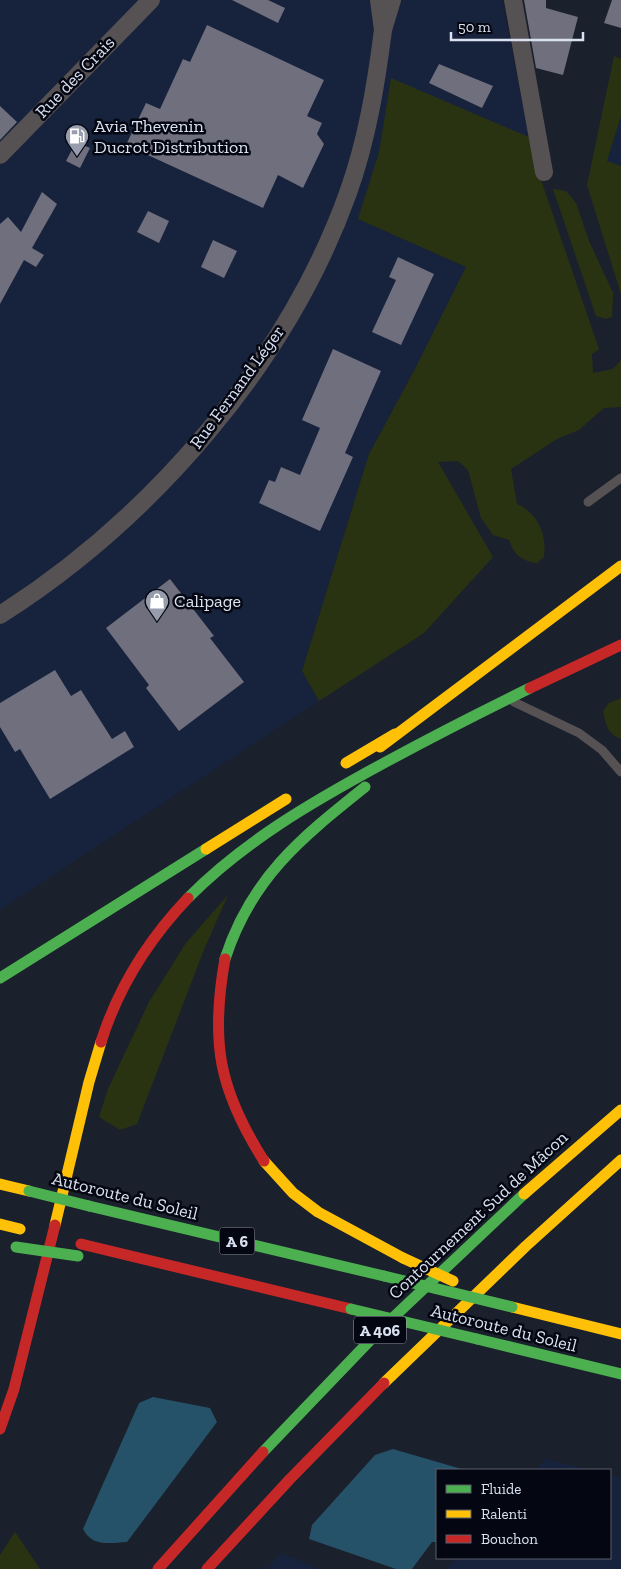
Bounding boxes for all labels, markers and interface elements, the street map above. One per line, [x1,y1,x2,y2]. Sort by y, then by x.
scale bar [451,10,584,42]
text: 50 m [458,18,491,36]
street label: Rue des Crais [31,32,119,122]
place label: Avia Thevenin Ducrot Distribution [94,115,249,158]
fuel station icon: Avia Thevenin Ducrot Distribution [64,123,90,157]
street label: Rue Fernand Léger [185,321,289,453]
shop icon: Calipage [144,588,170,622]
place label: Calipage [174,590,241,612]
street label: Contournement Sud de Mâcon [384,1126,573,1304]
street label: Autoroute du Soleil [50,1167,200,1225]
road number: A 6 [220,1228,254,1254]
street label: Autoroute du Soleil [429,1299,579,1357]
road number: A 406 [354,1316,406,1344]
legend [436,1469,611,1559]
text: Fluide [481,1480,521,1498]
text: Ralenti [481,1505,527,1523]
text: Bouchon [481,1530,538,1548]

